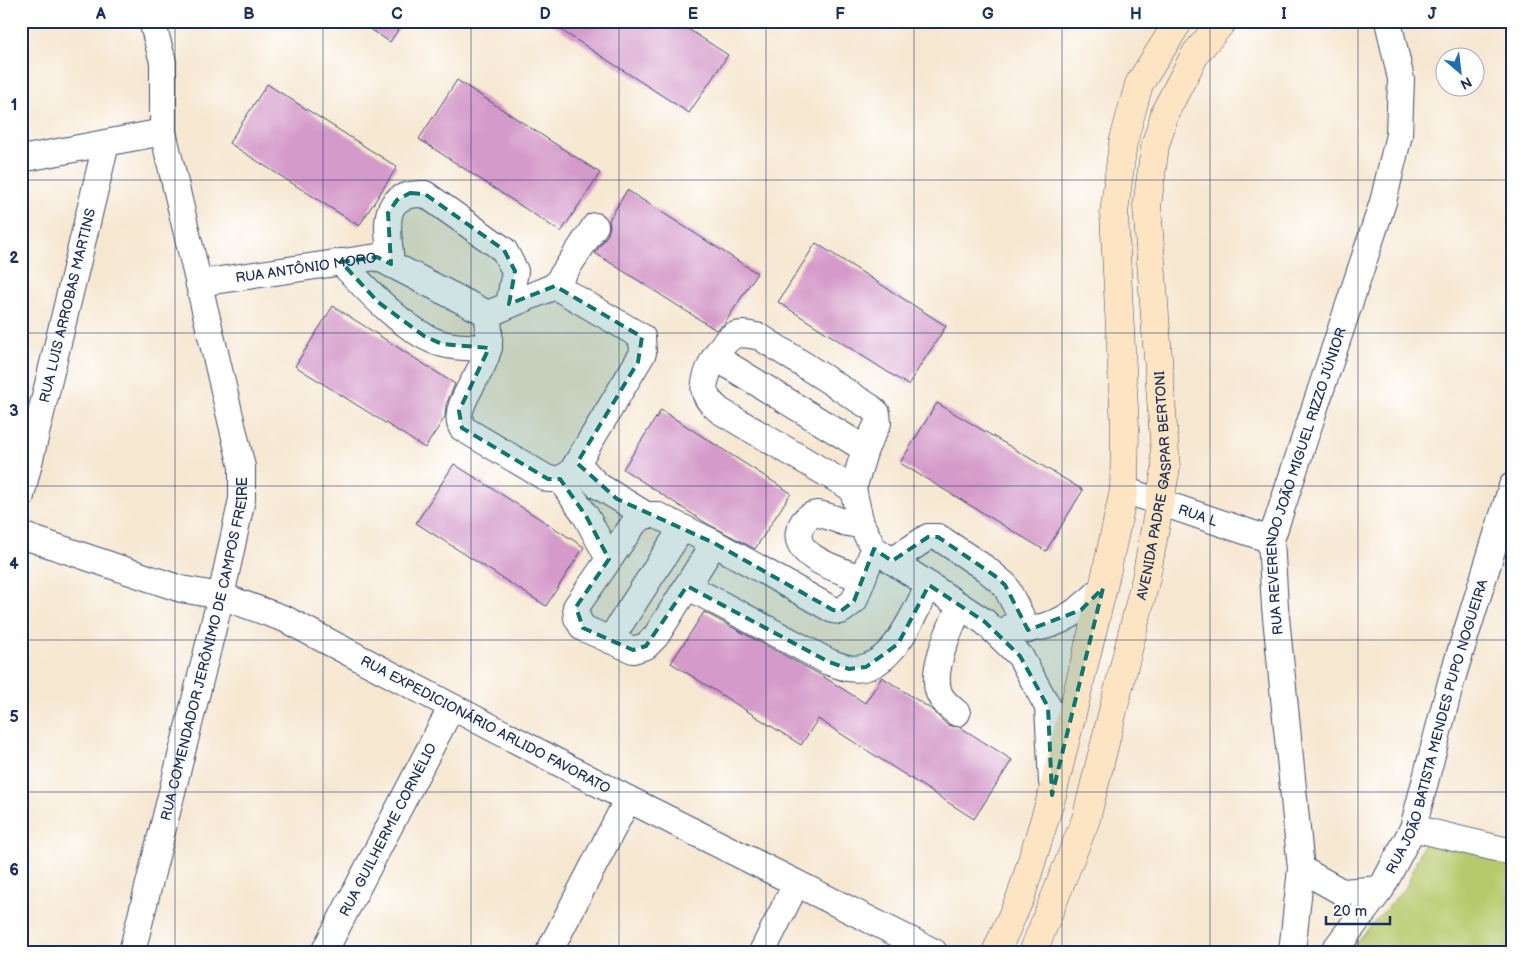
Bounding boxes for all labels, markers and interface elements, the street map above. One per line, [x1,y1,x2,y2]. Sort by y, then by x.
text: A [95,5,106,24]
text: B [243,5,255,24]
text: C [391,5,403,24]
text: D [539,5,551,24]
text: E [688,5,698,24]
text: F [835,5,845,24]
text: G [982,5,994,24]
text: H [1130,5,1142,24]
text: I [1281,5,1287,24]
text: J [1428,5,1437,24]
north arrow [1436,48,1486,98]
text: N [1457,73,1475,93]
text: 1 [11,96,17,115]
street label: RUA LUIS ARROBAS MARTINS [35,207,99,404]
text: 2 [9,249,19,268]
street label: RUA ANTÔNIO MORO [234,249,378,286]
street label: RUA REVERENDO JOÃO MIGUEL RIZZO JÚNIOR [1262,325,1349,636]
street label: AVENIDA PADRE GASPAR BERTONI [1132,370,1175,602]
text: 3 [9,402,19,421]
street label: RUA COMENDADOR JERÔNIMO DE CAMPOS FREIRE [157,477,251,822]
street label: RUA L [1176,501,1220,530]
text: 4 [9,555,19,574]
street label: RUA JOÃO BATISTA MENDES PUPO NOGUEIRA [1382,577,1491,877]
street label: RUA EXPEDICIONÁRIO ARLIDO FAVORATO [358,652,614,797]
text: 5 [9,708,19,727]
street label: RUA GUILHERME CORNÉLIO [336,740,440,919]
text: 6 [9,861,19,880]
scale bar [1326,893,1389,925]
text: 20 m [1333,902,1367,921]

